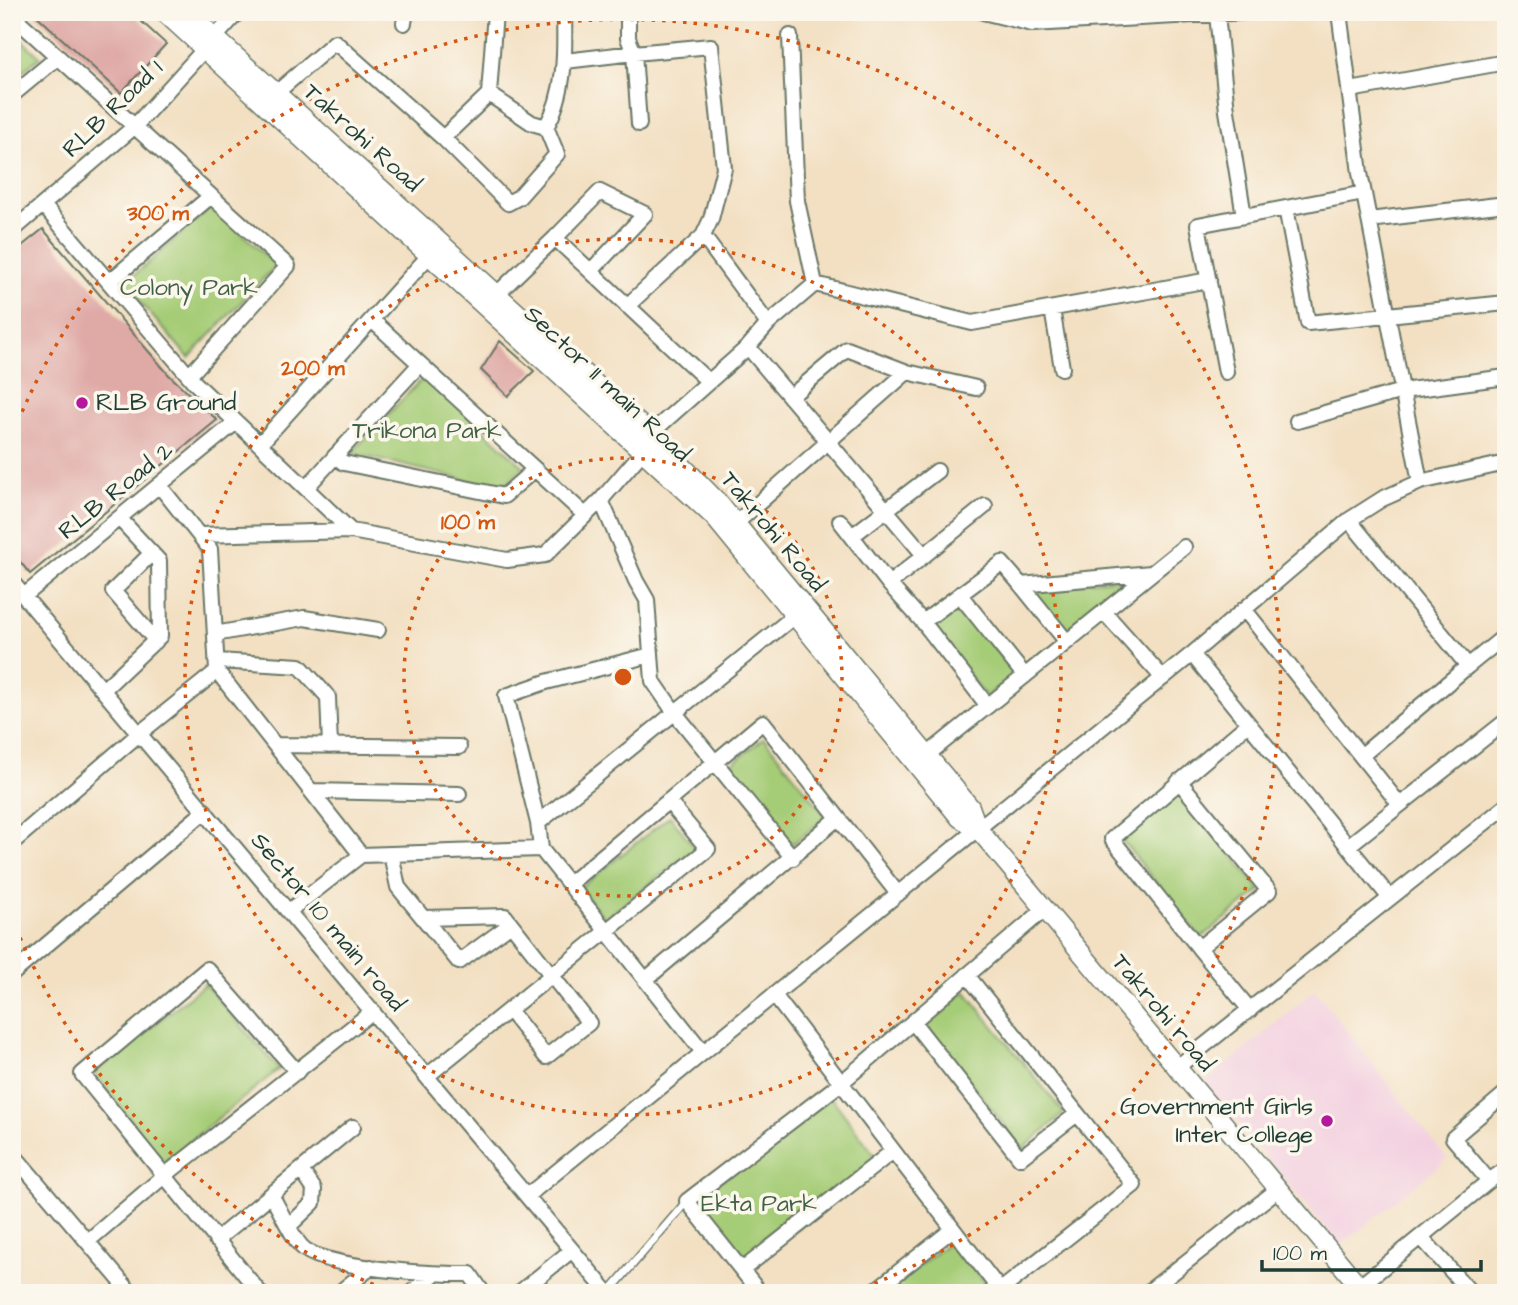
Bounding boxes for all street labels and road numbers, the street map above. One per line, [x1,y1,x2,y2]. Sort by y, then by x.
street label: RLB Road 1 [55,52,171,166]
street label: Takrohi Road [295,76,429,200]
street label: Sector 11 main Road [516,298,698,470]
street label: RLB Road 2 [51,434,181,548]
street label: Takrohi Road [712,464,834,600]
street label: Sector 10 main road [243,825,413,1019]
street label: Takrohi road [1103,947,1223,1079]

